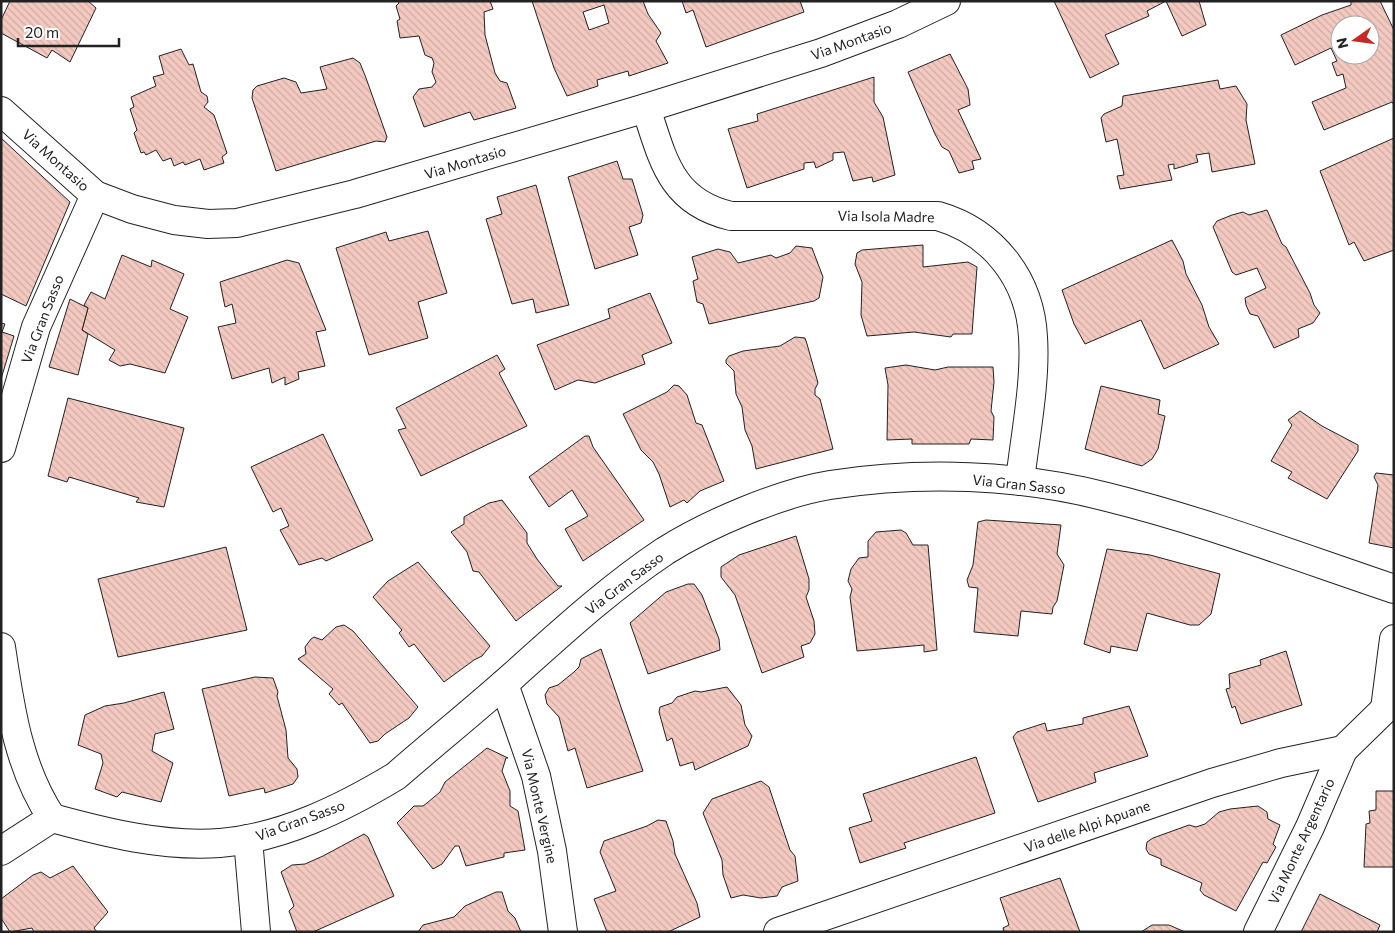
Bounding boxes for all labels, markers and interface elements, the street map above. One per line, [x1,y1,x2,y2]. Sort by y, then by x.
scale bar [18,15,119,47]
north arrow [1330,15,1380,65]
street label: Via Montasio [808,19,894,63]
text: 20 m [25,23,59,41]
text: N [1332,36,1351,50]
street label: Via Montasio [19,125,93,195]
street label: Via Montasio [422,142,508,182]
street label: Via Isola Madre [837,207,935,225]
street label: Via Gran Sasso [17,272,67,366]
street label: Via Gran Sasso [972,471,1066,497]
street label: Via Gran Sasso [582,548,666,618]
street label: Via Monte Vergine [519,747,561,865]
street label: Via Monte Argentario [1264,775,1338,907]
street label: Via Gran Sasso [253,796,347,844]
street label: Via delle Alpi Apuane [1022,796,1152,856]

